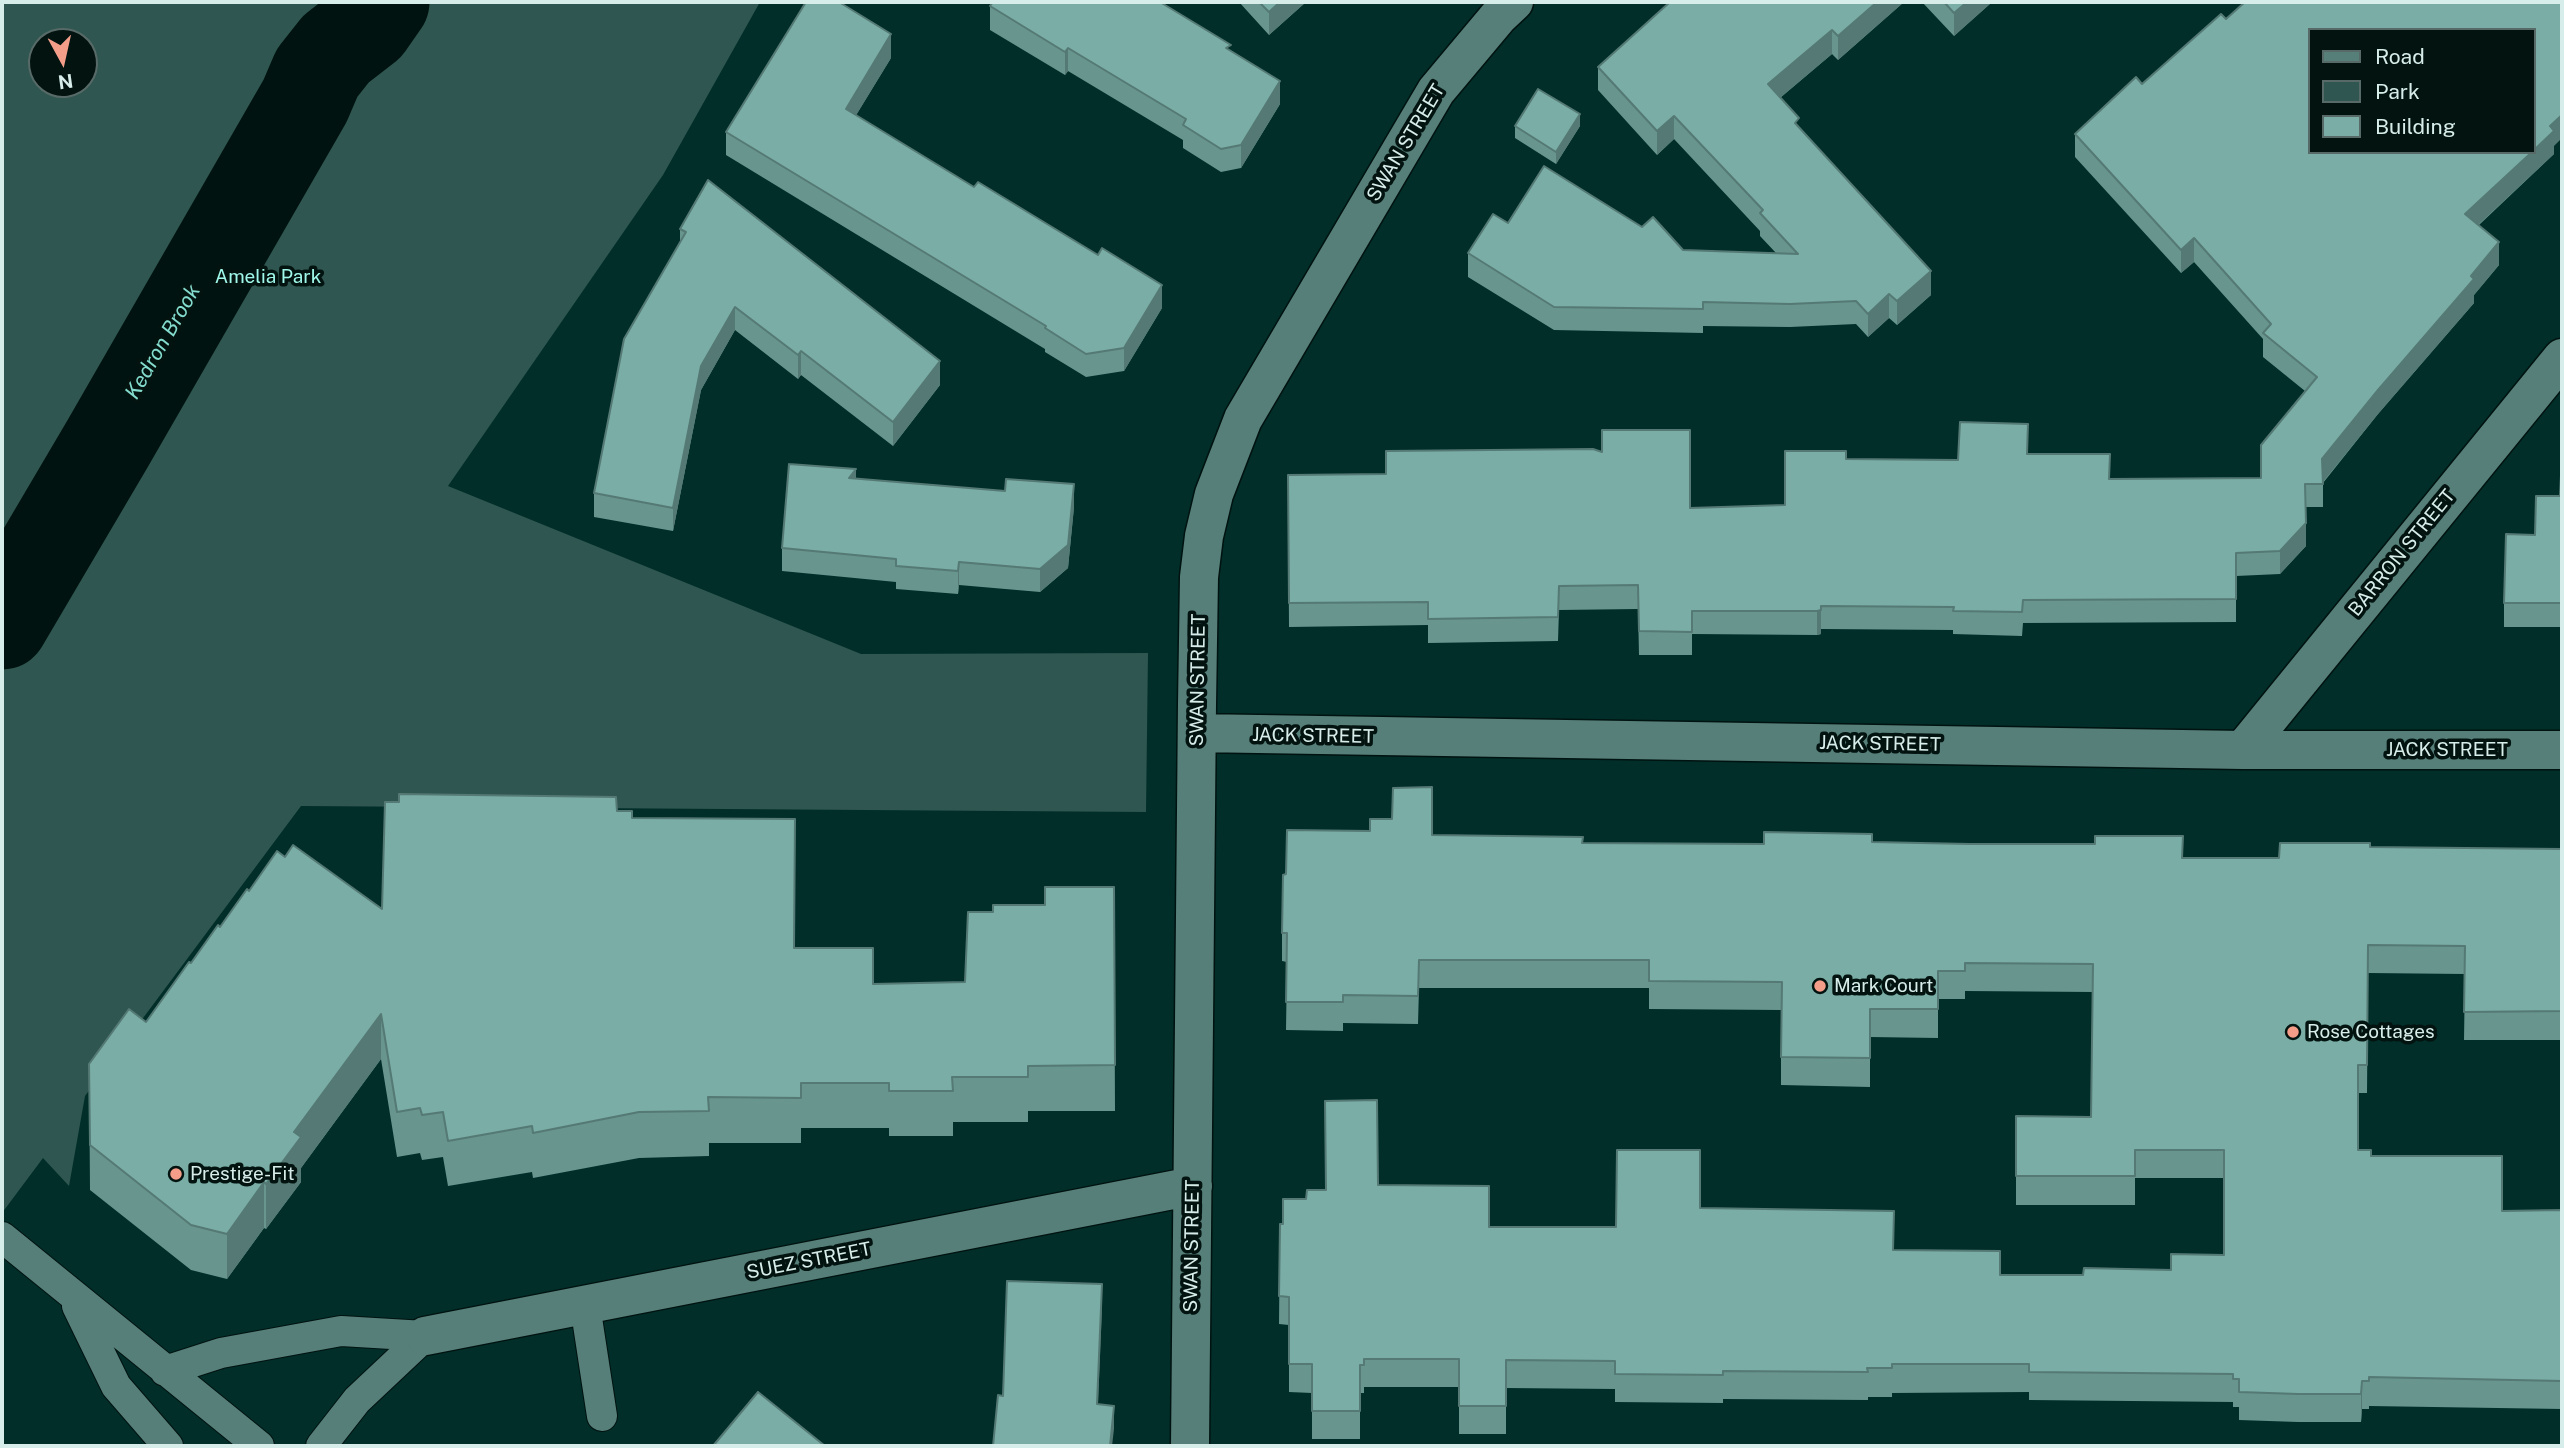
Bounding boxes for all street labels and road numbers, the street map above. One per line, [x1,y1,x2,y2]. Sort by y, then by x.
street label: SWAN STREET [1362,80,1450,206]
street label: BARRON STREET [2344,485,2460,621]
street label: SWAN STREET [1185,614,1211,746]
street label: JACK STREET [1252,724,1374,748]
street label: JACK STREET [1819,732,1941,756]
street label: JACK STREET [2386,739,2508,761]
street label: SWAN STREET [1179,1180,1205,1312]
street label: SUEZ STREET [745,1238,873,1284]

